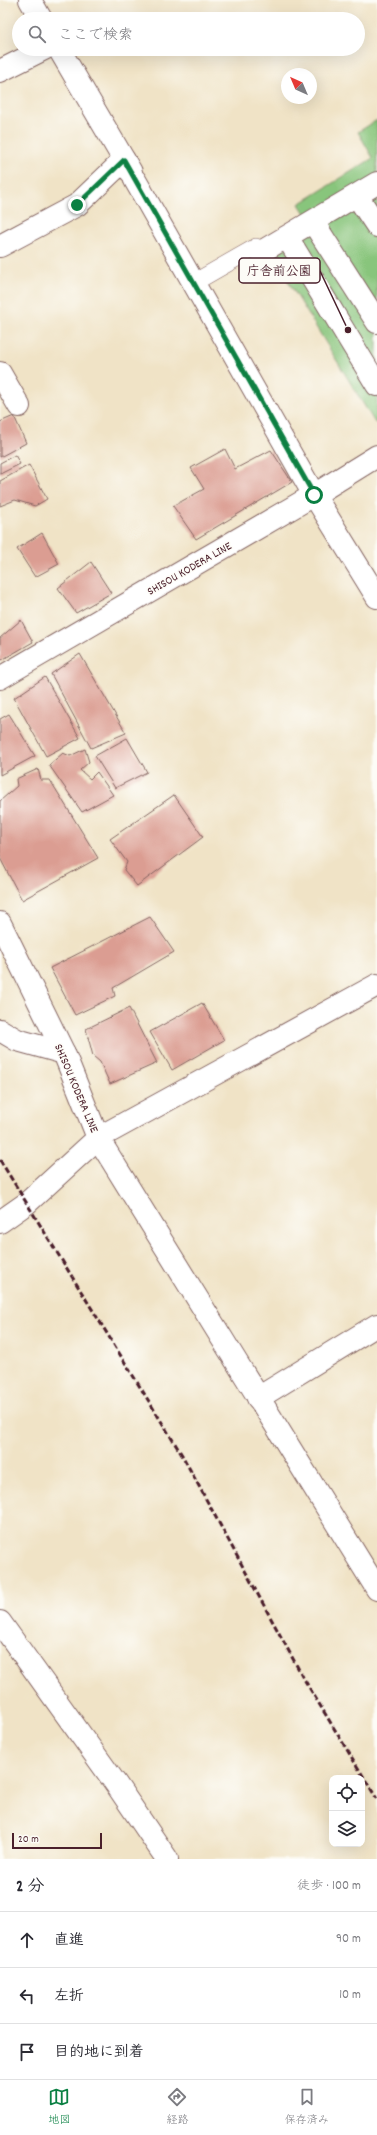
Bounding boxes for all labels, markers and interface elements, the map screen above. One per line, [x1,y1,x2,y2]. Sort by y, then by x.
search box [12,12,365,56]
icon: search [26,23,48,45]
text: ここで検索 [58,25,133,47]
north arrow [281,68,317,104]
route end [68,196,86,214]
callout: 庁舎前公園 [239,258,320,283]
text: 庁舎前公園 [246,263,312,282]
route start [305,486,323,504]
street label: SHISOU KODERA LINE [144,538,236,600]
street label: SHISOU KODERA LINE [49,1041,102,1136]
map controls [329,1775,365,1847]
button: locate [329,1775,365,1811]
button: layers [329,1811,365,1847]
scale bar [12,1831,102,1850]
text: 20 m [18,1832,39,1848]
text: 2 分 [16,1876,44,1900]
text: 徒歩 · 100 m [297,1877,361,1896]
icon: ahead [16,1929,38,1951]
text: 直進 [54,1930,84,1952]
text: 90 m [336,1930,361,1949]
icon: left [16,1985,38,2007]
text: 左折 [54,1986,84,2008]
text: 10 m [339,1986,361,2005]
icon: arrive [16,2041,38,2063]
text: 目的地に到着 [54,2042,144,2064]
tab: 地図 [48,2086,70,2129]
tab: 経路 [166,2086,188,2129]
tab: 保存済み [285,2086,329,2129]

